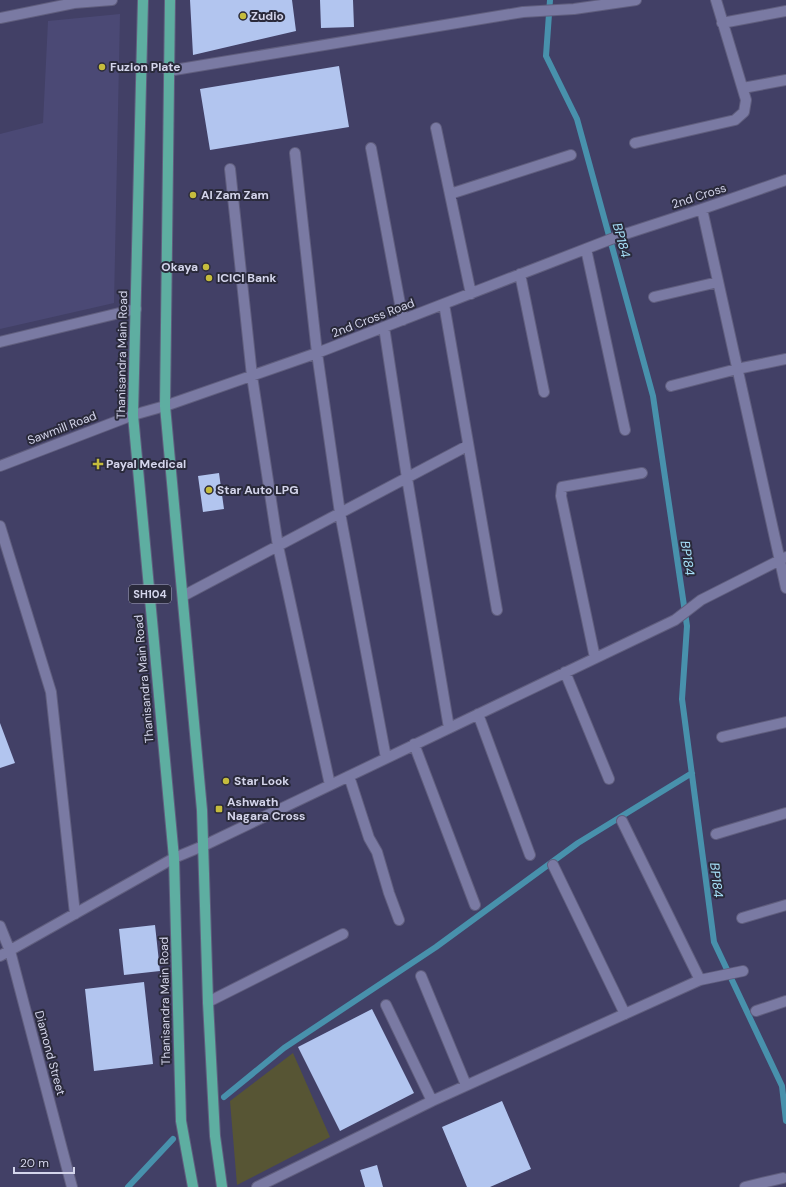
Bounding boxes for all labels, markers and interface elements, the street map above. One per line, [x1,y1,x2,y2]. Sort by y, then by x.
place label: Zudio [251,8,284,24]
marker: Zudio [238,11,248,21]
place label: Fuzion Plate [110,59,181,75]
marker: Fuzion Plate [97,62,107,72]
street label: 2nd Cross [670,180,728,212]
place label: Al Zam Zam [201,187,269,203]
marker: Al Zam Zam [188,190,198,200]
water label: BP184 [609,221,634,259]
place label: Okaya [161,259,198,275]
marker: Okaya [201,262,211,272]
place label: ICICI Bank [217,270,276,286]
marker: ICICI Bank [204,273,214,283]
street label: Thanisandra Main Road [113,291,131,419]
street label: 2nd Cross Road [329,295,417,341]
street label: Sawmill Road [25,408,99,448]
place label: Payal Medical [106,456,186,472]
marker: Payal Medical [93,459,103,469]
place label: Star Auto LPG [217,482,299,498]
marker: Star Auto LPG [204,485,214,495]
water label: BP184 [677,539,698,577]
road number: SH104 [129,585,171,603]
street label: Thanisandra Main Road [130,614,158,744]
place label: Star Look [234,773,289,789]
marker: Star Look [221,776,231,786]
place label: Ashwath Nagara Cross [227,794,305,824]
marker: Ashwath Nagara Cross [214,804,224,814]
water label: BP184 [706,862,727,899]
street label: Thanisandra Main Road [156,937,174,1065]
street label: Diamond Street [31,1009,69,1097]
scale bar [14,1149,74,1175]
text: 20 m [20,1155,49,1171]

